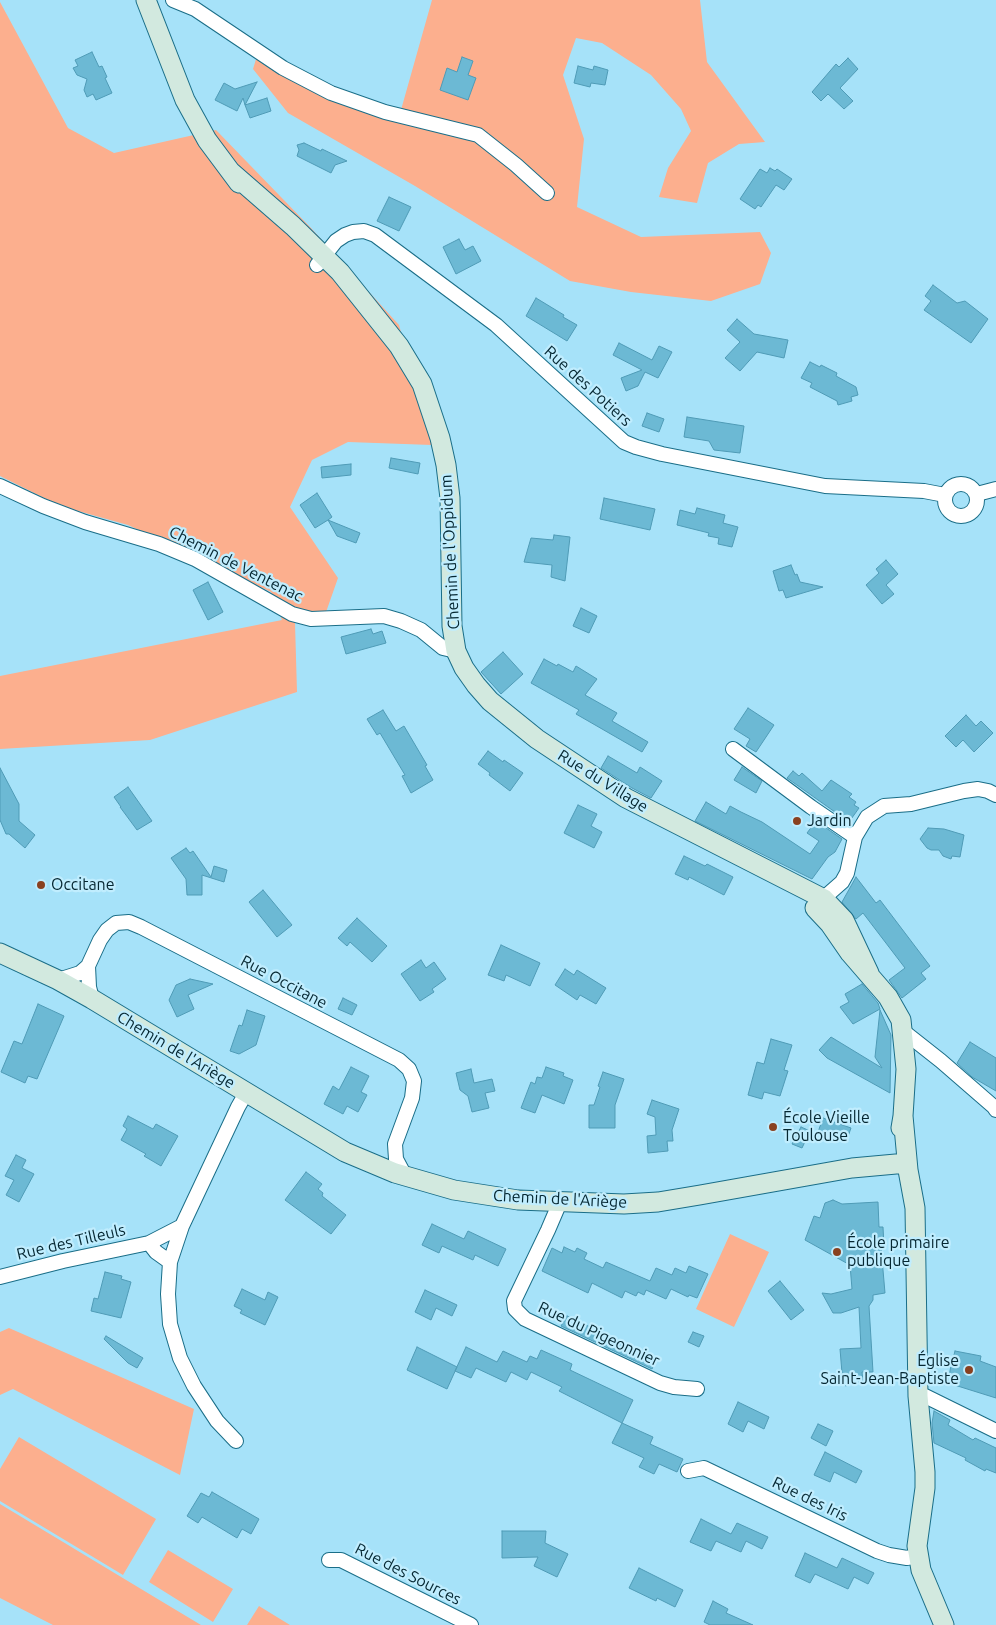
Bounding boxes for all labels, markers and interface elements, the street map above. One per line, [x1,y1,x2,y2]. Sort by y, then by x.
street label: Rue des Potiers [540,342,636,430]
street label: Chemin de l'Oppidum [436,474,464,630]
street label: Chemin de Ventenac [166,522,306,606]
street label: Rue du Village [554,746,652,816]
place label: Jardin [807,811,852,831]
marker: Jardin [791,815,803,827]
place label: Occitane [51,875,115,895]
marker: Occitane [35,879,47,891]
street label: Rue Occitane [237,951,331,1013]
street label: Chemin de l'Ariège [113,1007,239,1093]
place label: École Vieille Toulouse [783,1108,870,1146]
marker: École Vieille Toulouse [767,1121,779,1133]
street label: Chemin de l'Ariège [492,1186,628,1212]
street label: Rue des Tilleuls [15,1220,127,1264]
place label: École primaire publique [847,1233,950,1271]
marker: École primaire publique [831,1246,843,1258]
street label: Rue du Pigeonnier [535,1297,663,1371]
place label: Église Saint-Jean-Baptiste [820,1351,959,1389]
marker: Église Saint-Jean-Baptiste [963,1364,975,1376]
street label: Rue des Iris [769,1473,851,1525]
street label: Rue des Sources [352,1539,464,1609]

